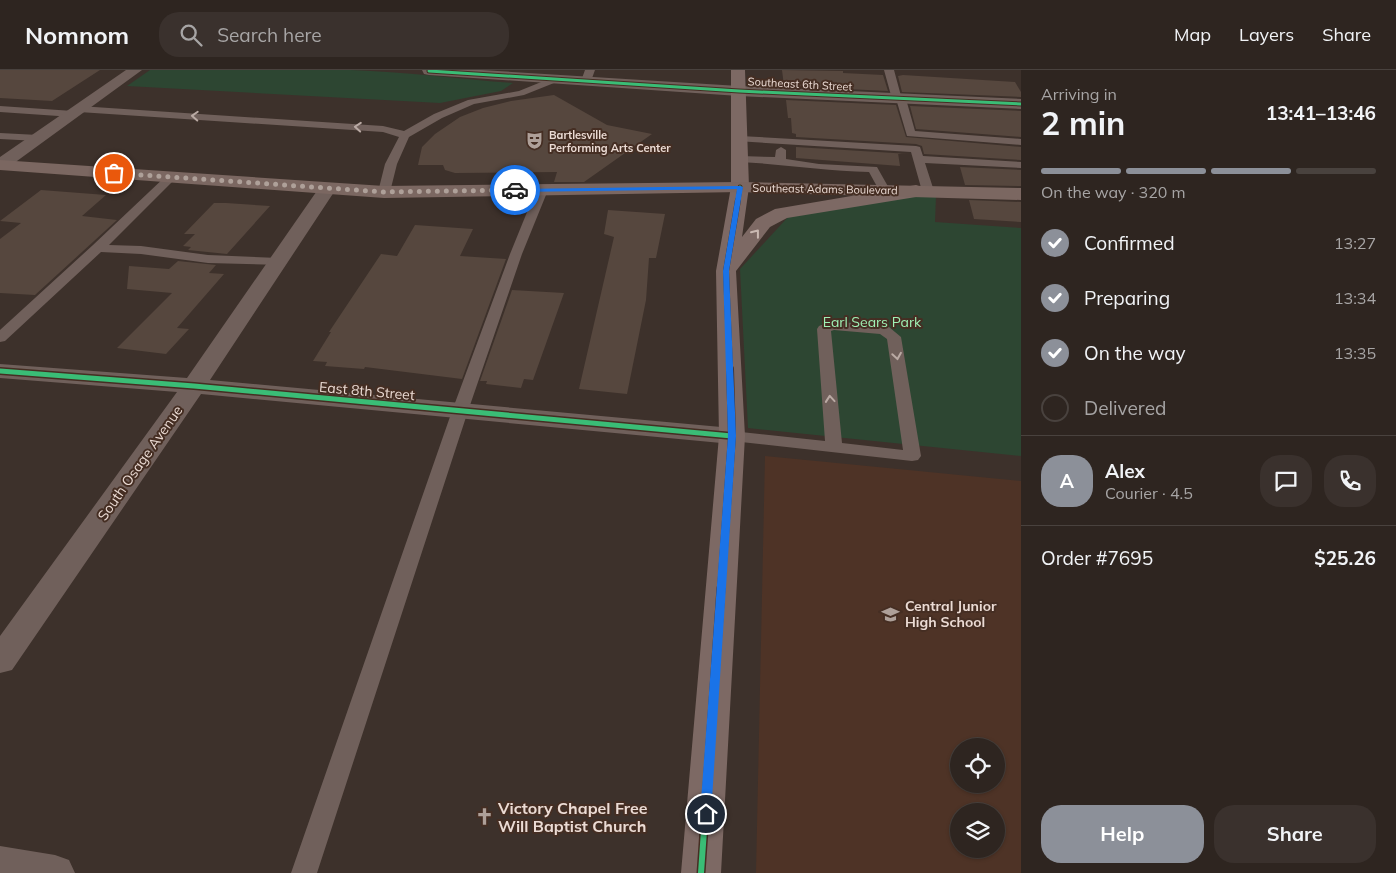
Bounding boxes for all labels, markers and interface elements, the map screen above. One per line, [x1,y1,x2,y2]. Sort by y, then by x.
search box [159,12,509,57]
text: Nomnom [25,20,129,50]
icon: search [177,21,205,49]
text: Search here [217,23,322,47]
text: Map [1174,23,1211,46]
text: Layers [1239,23,1294,46]
text: Share [1322,23,1371,46]
street label: Southeast 6th Street [747,74,853,94]
text: Arriving in [1041,84,1117,104]
text: 13:41–13:46 [1266,101,1376,125]
text: 2 min [1041,103,1125,143]
one-way arrow [191,111,199,122]
one-way arrow [353,122,361,133]
place label: Bartlesville Performing Arts Center [549,128,671,155]
theatre icon: Bartlesville Performing Arts Center [525,131,545,151]
pin [93,152,135,194]
icon: bag [100,159,128,187]
courier [490,165,540,215]
icon: car [501,176,529,204]
street label: Southeast Adams Boulevard [752,181,898,197]
text: On the way · 320 m [1041,182,1186,202]
icon: check [1041,229,1069,257]
one-way arrow [750,230,758,239]
text: Confirmed [1084,231,1175,255]
text: 13:27 [1334,233,1376,253]
icon: check [1041,284,1069,312]
text: Preparing [1084,286,1170,310]
text: 13:34 [1334,288,1376,308]
park label: Earl Sears Park [823,313,922,331]
icon: check [1041,339,1069,367]
text: On the way [1084,341,1186,365]
text: 13:35 [1334,343,1376,363]
one-way arrow [891,352,902,360]
street label: East 8th Street [318,378,416,404]
one-way arrow [825,395,836,403]
text: Delivered [1084,396,1166,420]
street label: South Osage Avenue [94,402,186,524]
button: chat [1260,455,1312,507]
button: phone [1324,455,1376,507]
text: Alex [1105,459,1145,483]
text: A [1060,469,1074,493]
text: Courier · 4.5 [1105,483,1193,503]
text: Order #7695 [1041,546,1153,570]
text: $25.26 [1314,546,1376,570]
place label: Central Junior High School [905,597,997,631]
school or university icon: Central Junior High School [881,604,901,624]
map controls [950,738,1005,858]
button: locate [950,738,1005,793]
pin [685,793,727,835]
place label: Victory Chapel Free Will Baptist Church [497,798,648,836]
icon: home [692,800,720,828]
button: layers [950,803,1005,858]
button: Help [1041,805,1204,863]
button: Share [1214,805,1376,863]
church icon: Victory Chapel Free Will Baptist Church [474,807,494,827]

